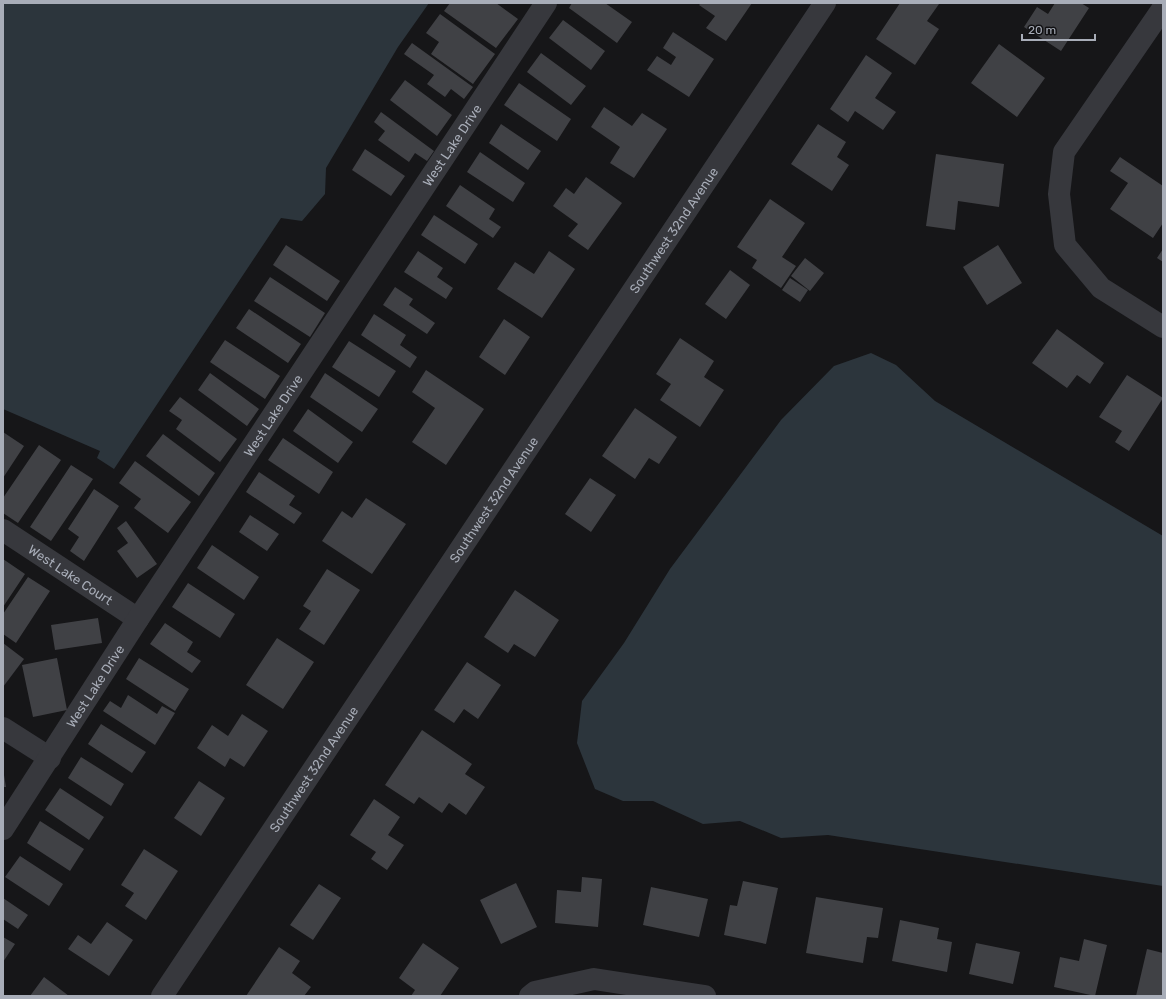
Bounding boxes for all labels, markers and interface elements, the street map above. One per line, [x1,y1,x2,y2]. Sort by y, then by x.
scale bar [1022,16,1095,42]
text: 20 m [1028,23,1056,37]
street label: West Lake Drive [420,102,485,189]
street label: Southwest 32nd Avenue [626,164,721,296]
street label: West Lake Drive [241,372,306,459]
street label: Southwest 32nd Avenue [447,434,541,566]
street label: West Lake Court [25,542,115,608]
street label: West Lake Drive [63,642,127,730]
street label: Southwest 32nd Avenue [267,703,361,835]

